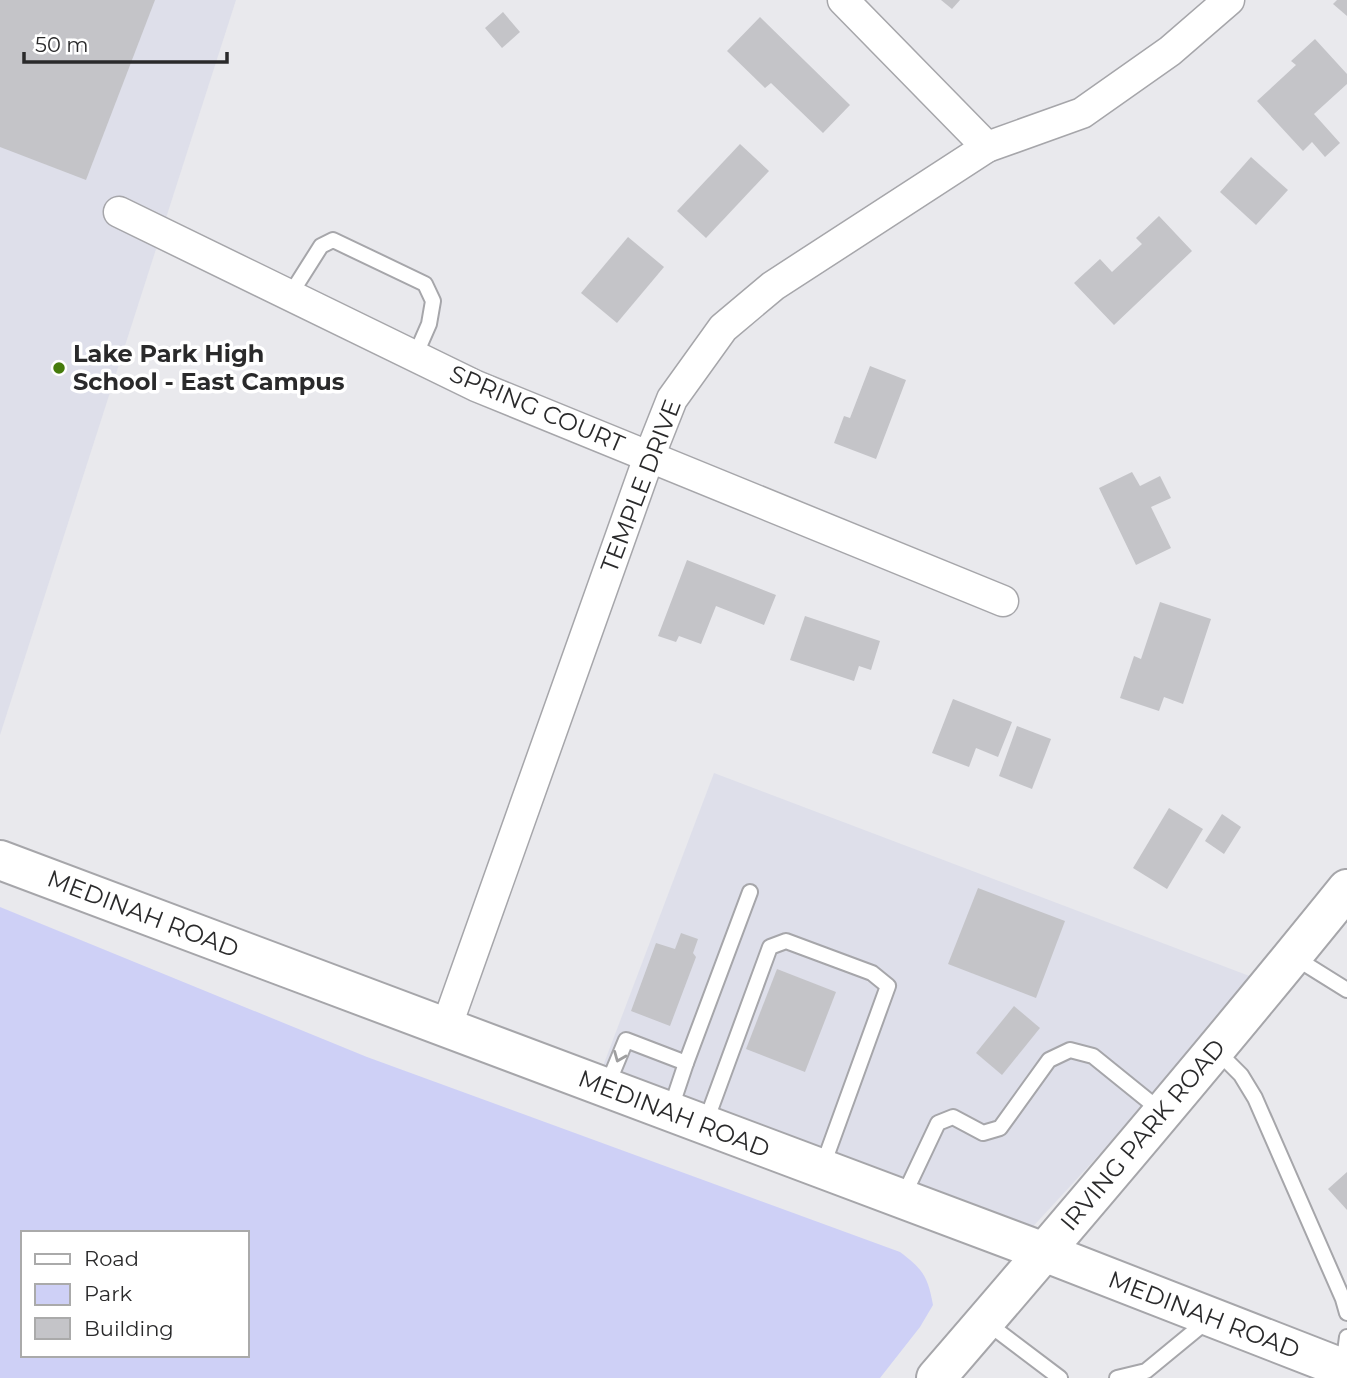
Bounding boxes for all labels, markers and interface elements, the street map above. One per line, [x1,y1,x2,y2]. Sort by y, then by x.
scale bar [24,21,228,65]
text: 50 m [35,32,89,57]
place label: Lake Park High School - East Campus [73,339,345,396]
street label: SPRING COURT [445,359,629,458]
marker: Lake Park High School - East Campus [51,360,67,376]
street label: TEMPLE DRIVE [594,395,687,576]
street label: MEDINAH ROAD [43,864,243,963]
street label: IRVING PARK ROAD [1054,1033,1231,1236]
one-way arrow [614,1051,628,1063]
street label: MEDINAH ROAD [574,1064,774,1163]
legend [21,1231,248,1357]
text: Road [84,1246,139,1271]
street label: MEDINAH ROAD [1104,1265,1304,1364]
text: Park [84,1281,132,1306]
text: Building [84,1316,174,1341]

